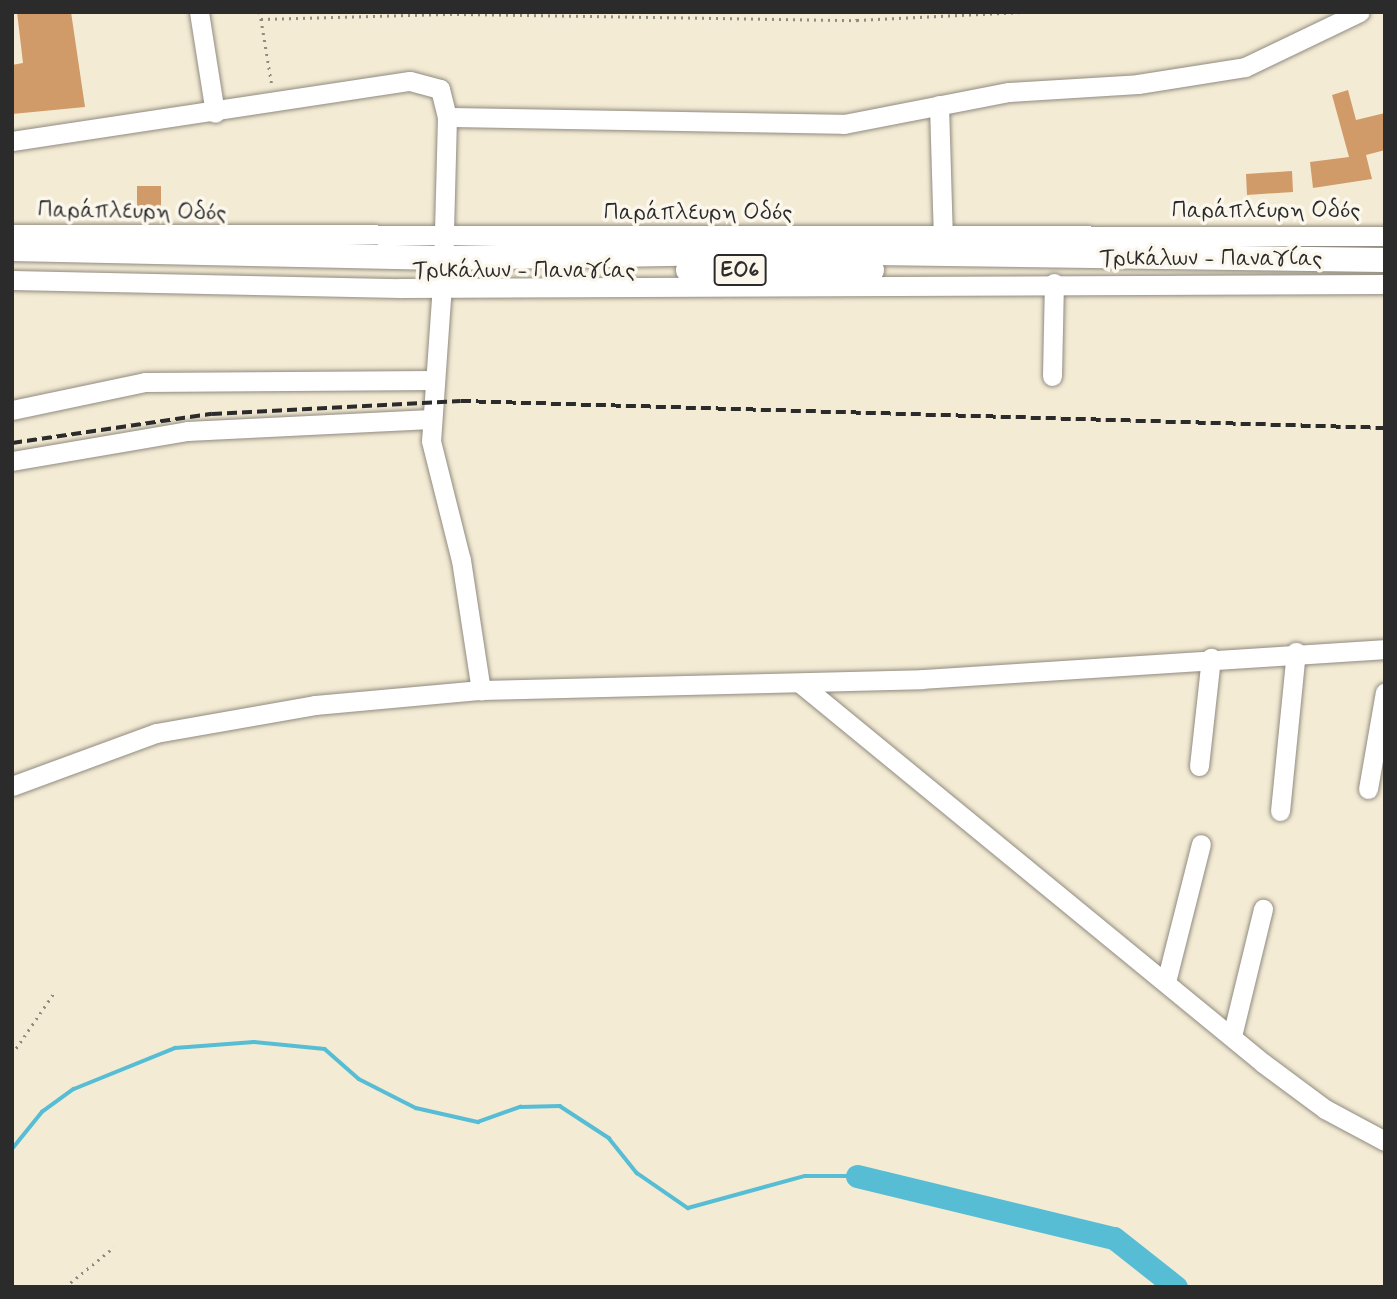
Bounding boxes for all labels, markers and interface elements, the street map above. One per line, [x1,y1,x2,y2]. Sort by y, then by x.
street label: Παράπλευρη Οδός [37,197,227,227]
street label: Παράπλευρη Οδός [1172,197,1360,225]
street label: Παράπλευρη Οδός [604,199,792,227]
street label: Τρικάλων - Παναγίας [1100,245,1322,273]
road number: ΕΟ6 [712,252,768,288]
street label: Τρικάλων - Παναγίας [413,257,635,285]

